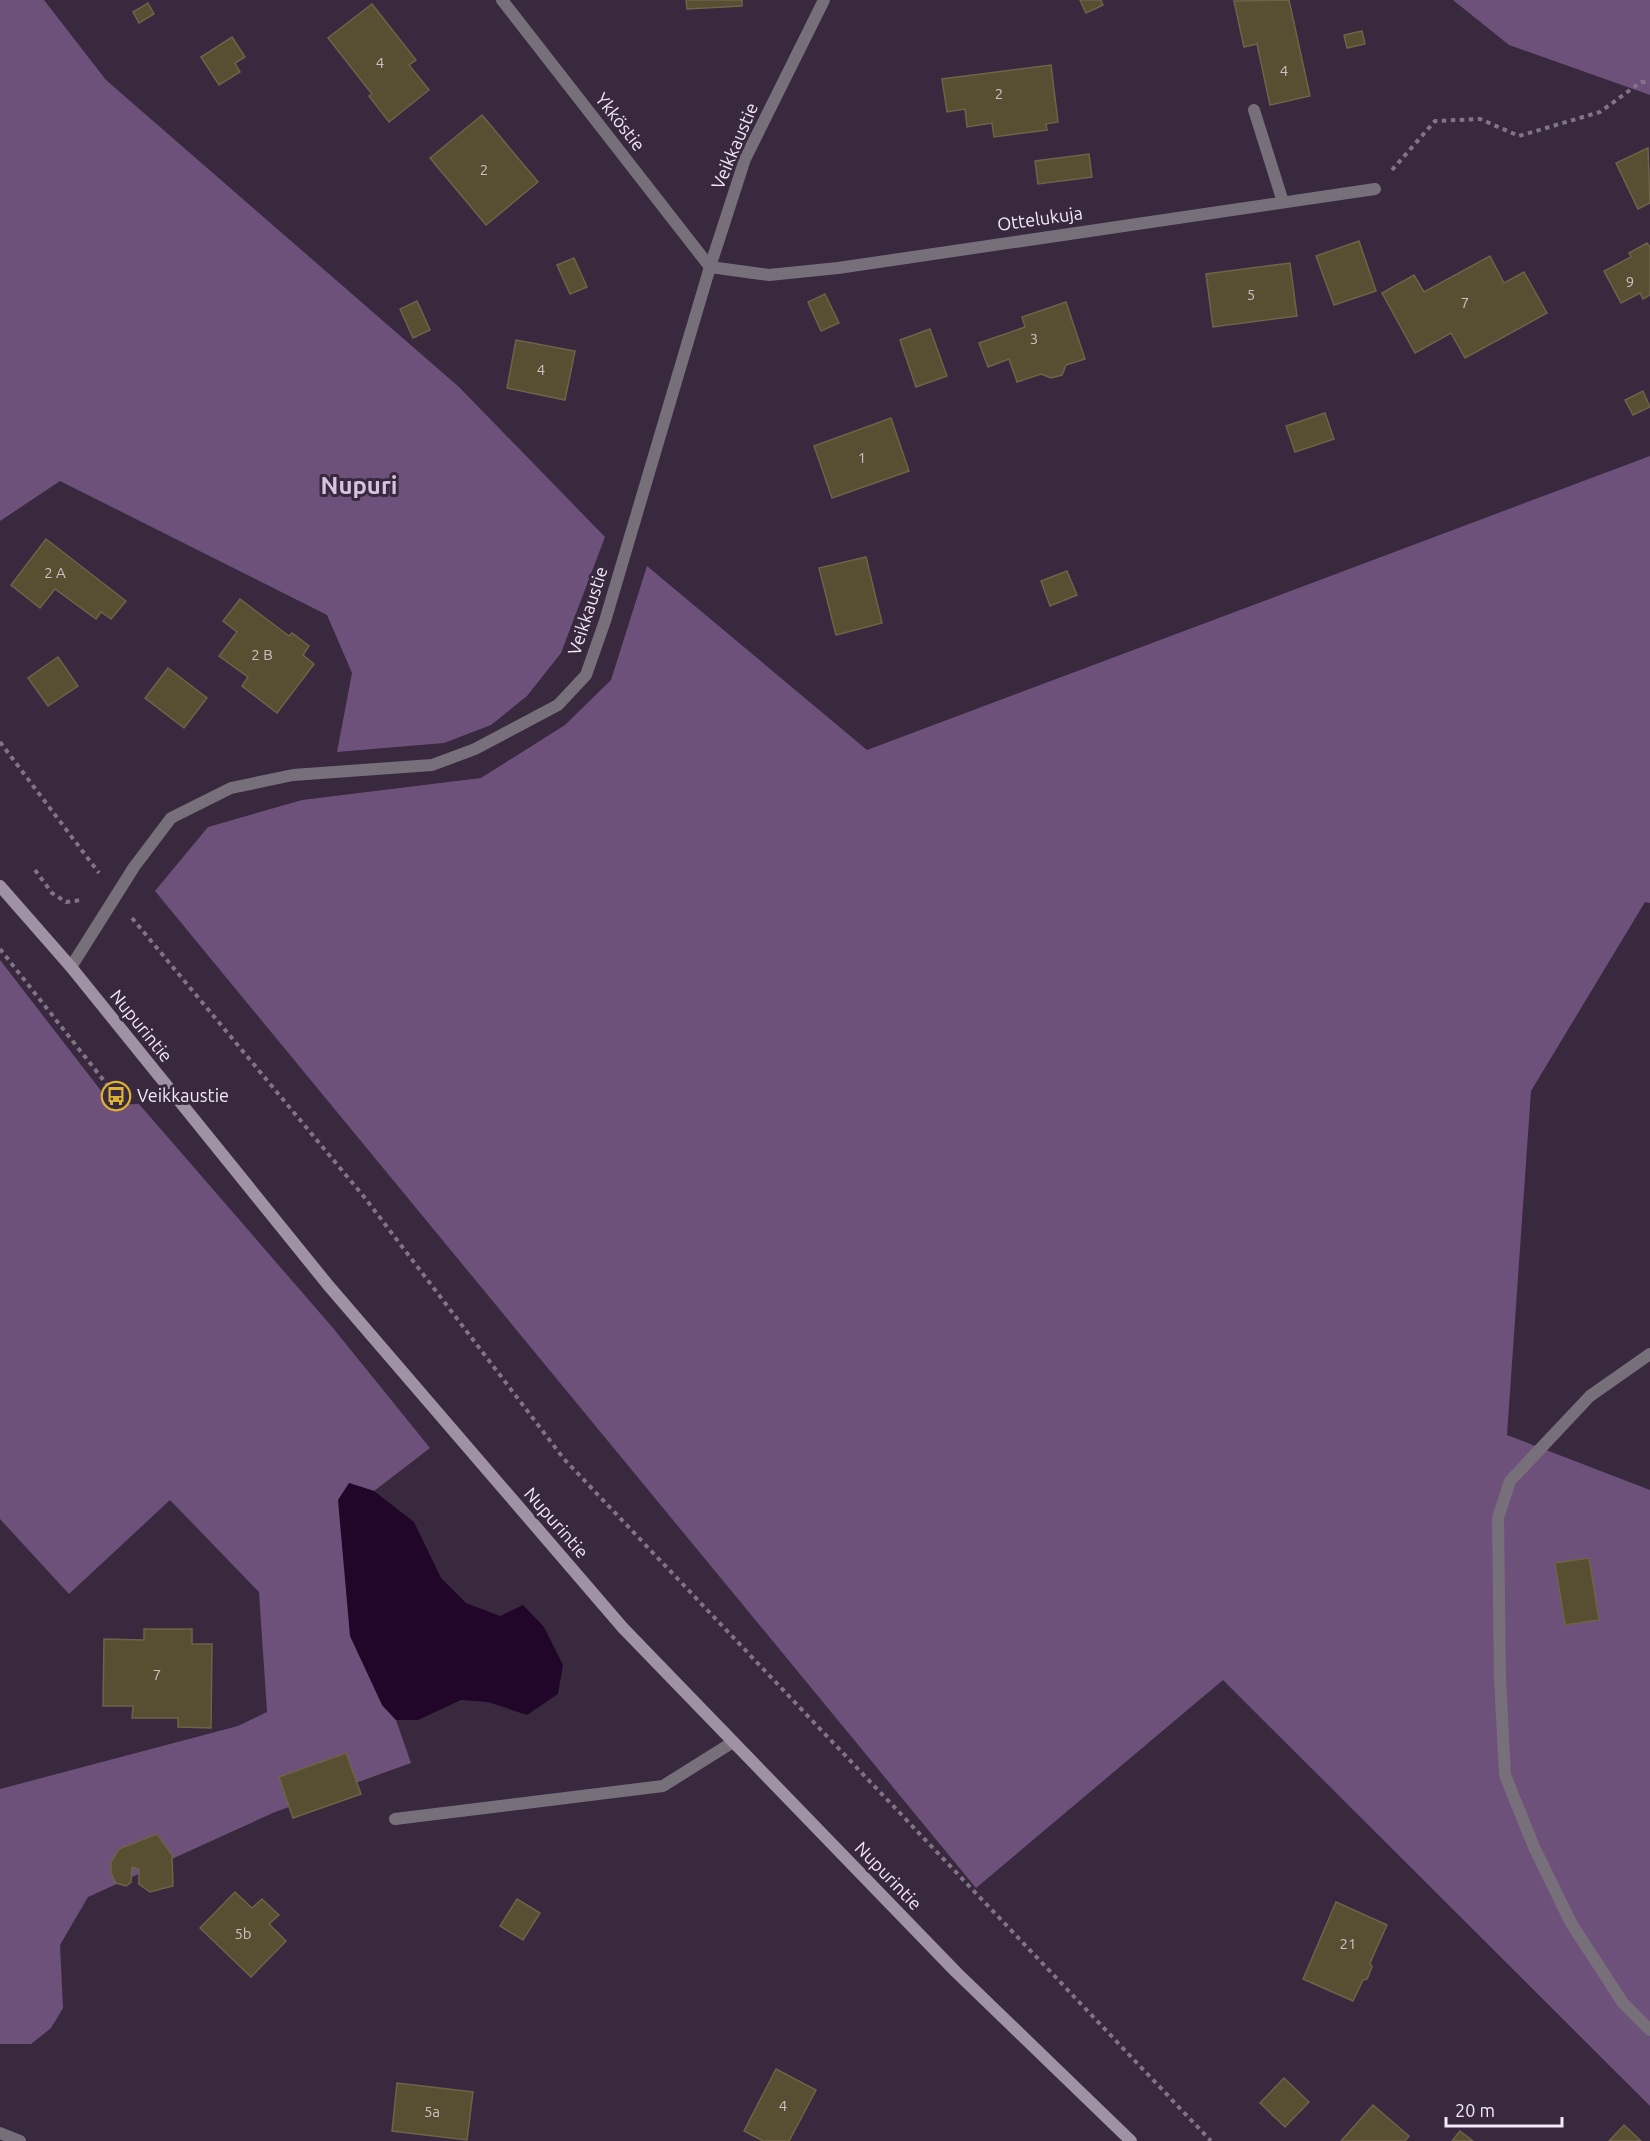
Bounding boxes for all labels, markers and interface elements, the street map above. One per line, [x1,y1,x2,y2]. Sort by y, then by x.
house number: 4 [376,54,384,71]
house number: 4 [1280,62,1288,79]
house number: 2 [995,85,1003,102]
street label: Ykköstie [592,88,650,154]
street label: Veikkaustie [707,99,761,192]
house number: 2 [480,161,488,178]
street label: Ottelukuja [996,202,1084,234]
house number: 9 [1626,273,1634,290]
house number: 5 [1247,286,1255,303]
house number: 7 [1461,294,1469,311]
house number: 3 [1030,330,1038,347]
house number: 4 [537,361,545,378]
house number: 1 [858,449,866,466]
district label: Nupuri [321,472,397,499]
house number: 2 A [44,564,66,581]
street label: Veikkaustie [563,564,611,658]
house number: 2 B [251,646,273,663]
street label: Nupurintie [107,985,177,1065]
bus stop icon: Veikkaustie [100,1080,132,1112]
place label: Veikkaustie [137,1085,229,1105]
street label: Nupurintie [521,1483,593,1562]
house number: 7 [153,1666,161,1683]
street label: Nupurintie [851,1837,926,1913]
house number: 5b [234,1925,252,1942]
house number: 21 [1340,1935,1356,1952]
scale bar [1446,2090,1562,2128]
house number: 4 [779,2097,787,2114]
text: 20 m [1455,2100,1495,2120]
house number: 5a [424,2103,440,2120]

